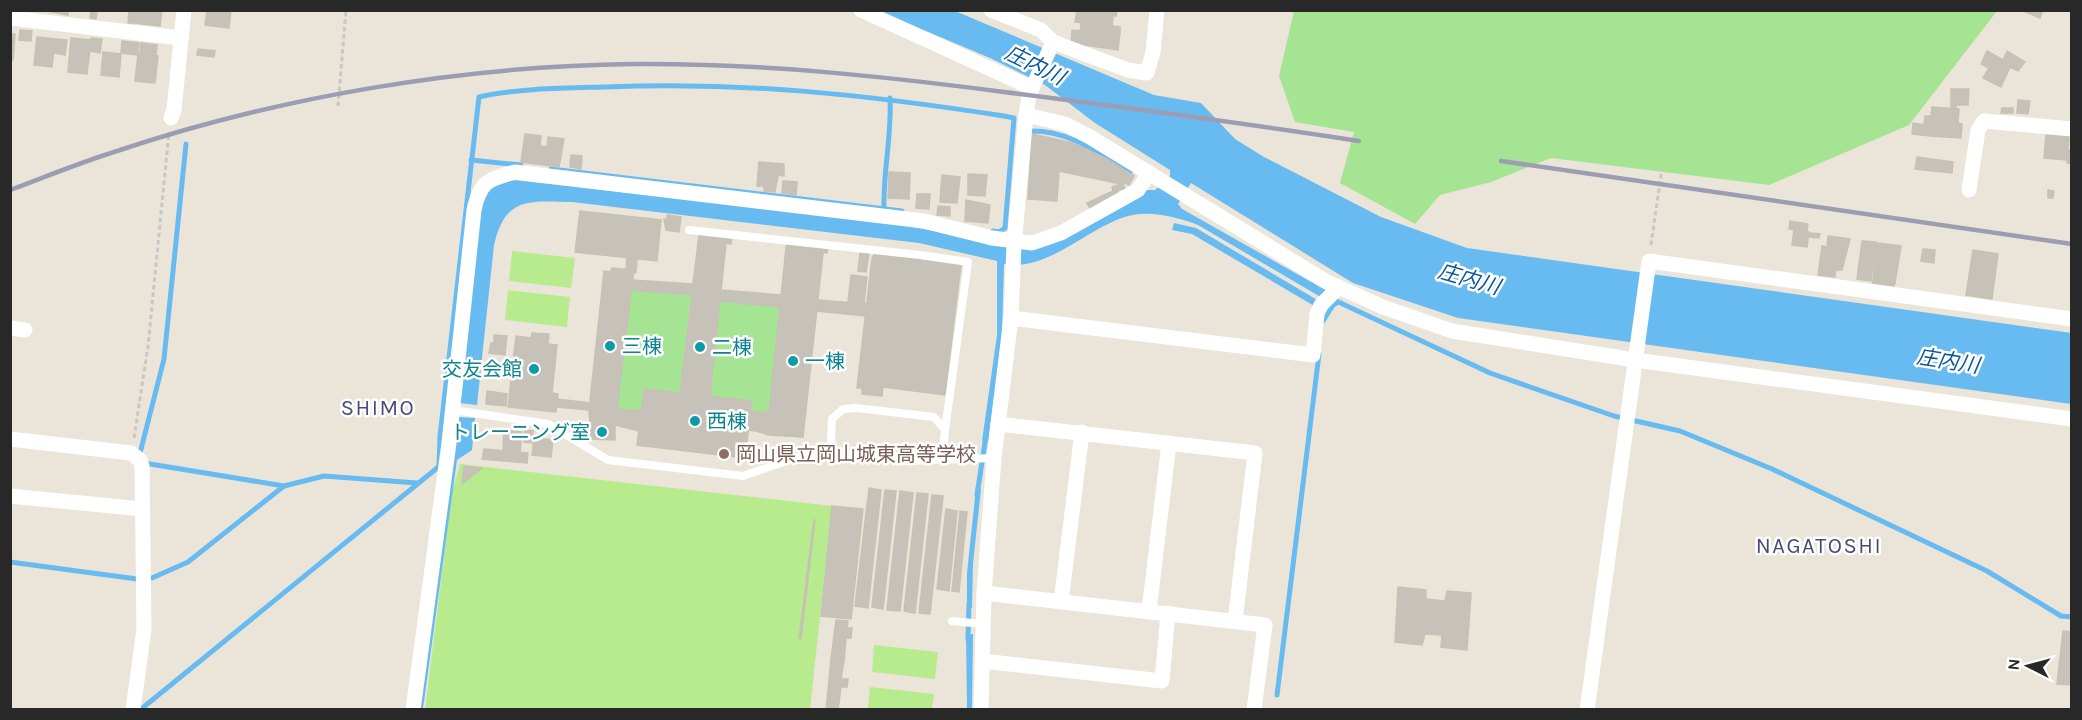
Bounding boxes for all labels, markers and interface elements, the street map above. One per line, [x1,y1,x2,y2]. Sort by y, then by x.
water label: 庄内川 [1001,40,1070,90]
water label: 庄内川 [1435,259,1505,300]
place label: 三棟 [622,335,662,358]
place label: 二棟 [712,336,752,359]
marker: 三棟 [603,339,617,353]
marker: 二棟 [693,340,707,354]
water label: 庄内川 [1915,344,1983,378]
place label: 一棟 [805,350,845,373]
marker: 一棟 [786,354,800,368]
place label: 交友会館 [442,358,522,381]
marker: 交友会館 [527,362,541,376]
district label: SHIMO [341,395,415,421]
place label: 西棟 [707,410,747,433]
marker: 西棟 [688,414,702,428]
place label: トレーニング室 [450,421,590,444]
marker: トレーニング室 [595,425,609,439]
place label: 岡山県立岡山城東高等学校 [736,443,976,466]
marker: 岡山県立岡山城東高等学校 [717,447,731,461]
district label: NAGATOSHI [1756,533,1882,559]
north arrow [1998,636,2058,696]
text: N [2004,658,2024,671]

